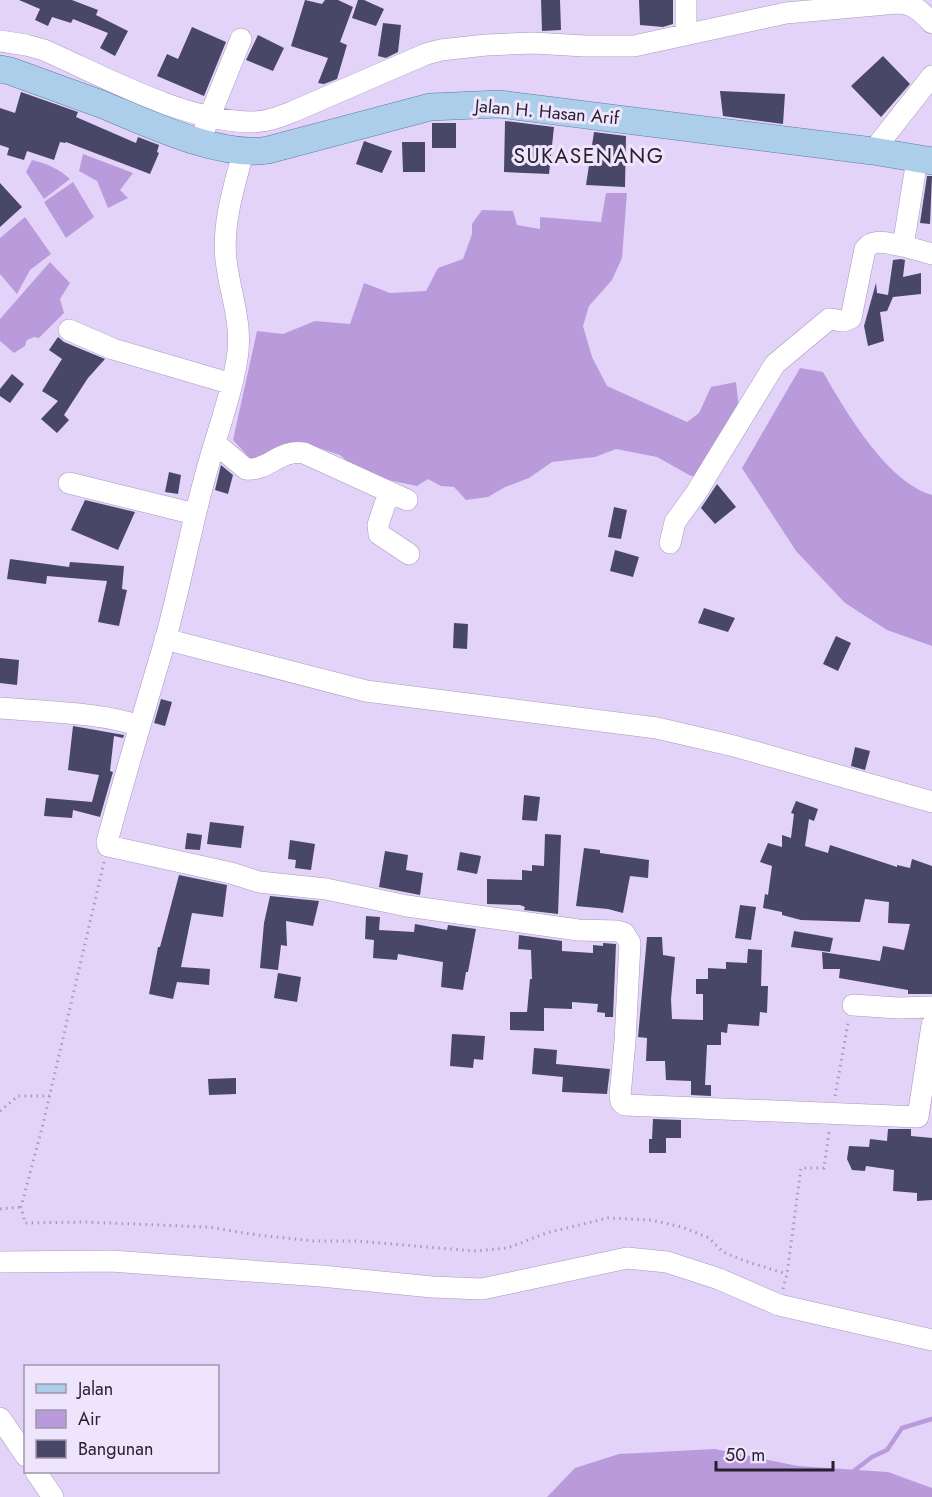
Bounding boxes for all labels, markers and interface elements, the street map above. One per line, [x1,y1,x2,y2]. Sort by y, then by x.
street label: Jalan H. Hasan Arif [472,93,621,131]
district label: SUKASENANG [513,141,665,171]
legend [24,1365,219,1473]
text: Jalan [76,1376,113,1402]
text: Air [78,1406,102,1432]
scale bar [716,1434,833,1472]
text: Bangunan [78,1436,153,1462]
text: 50 m [725,1442,765,1468]

